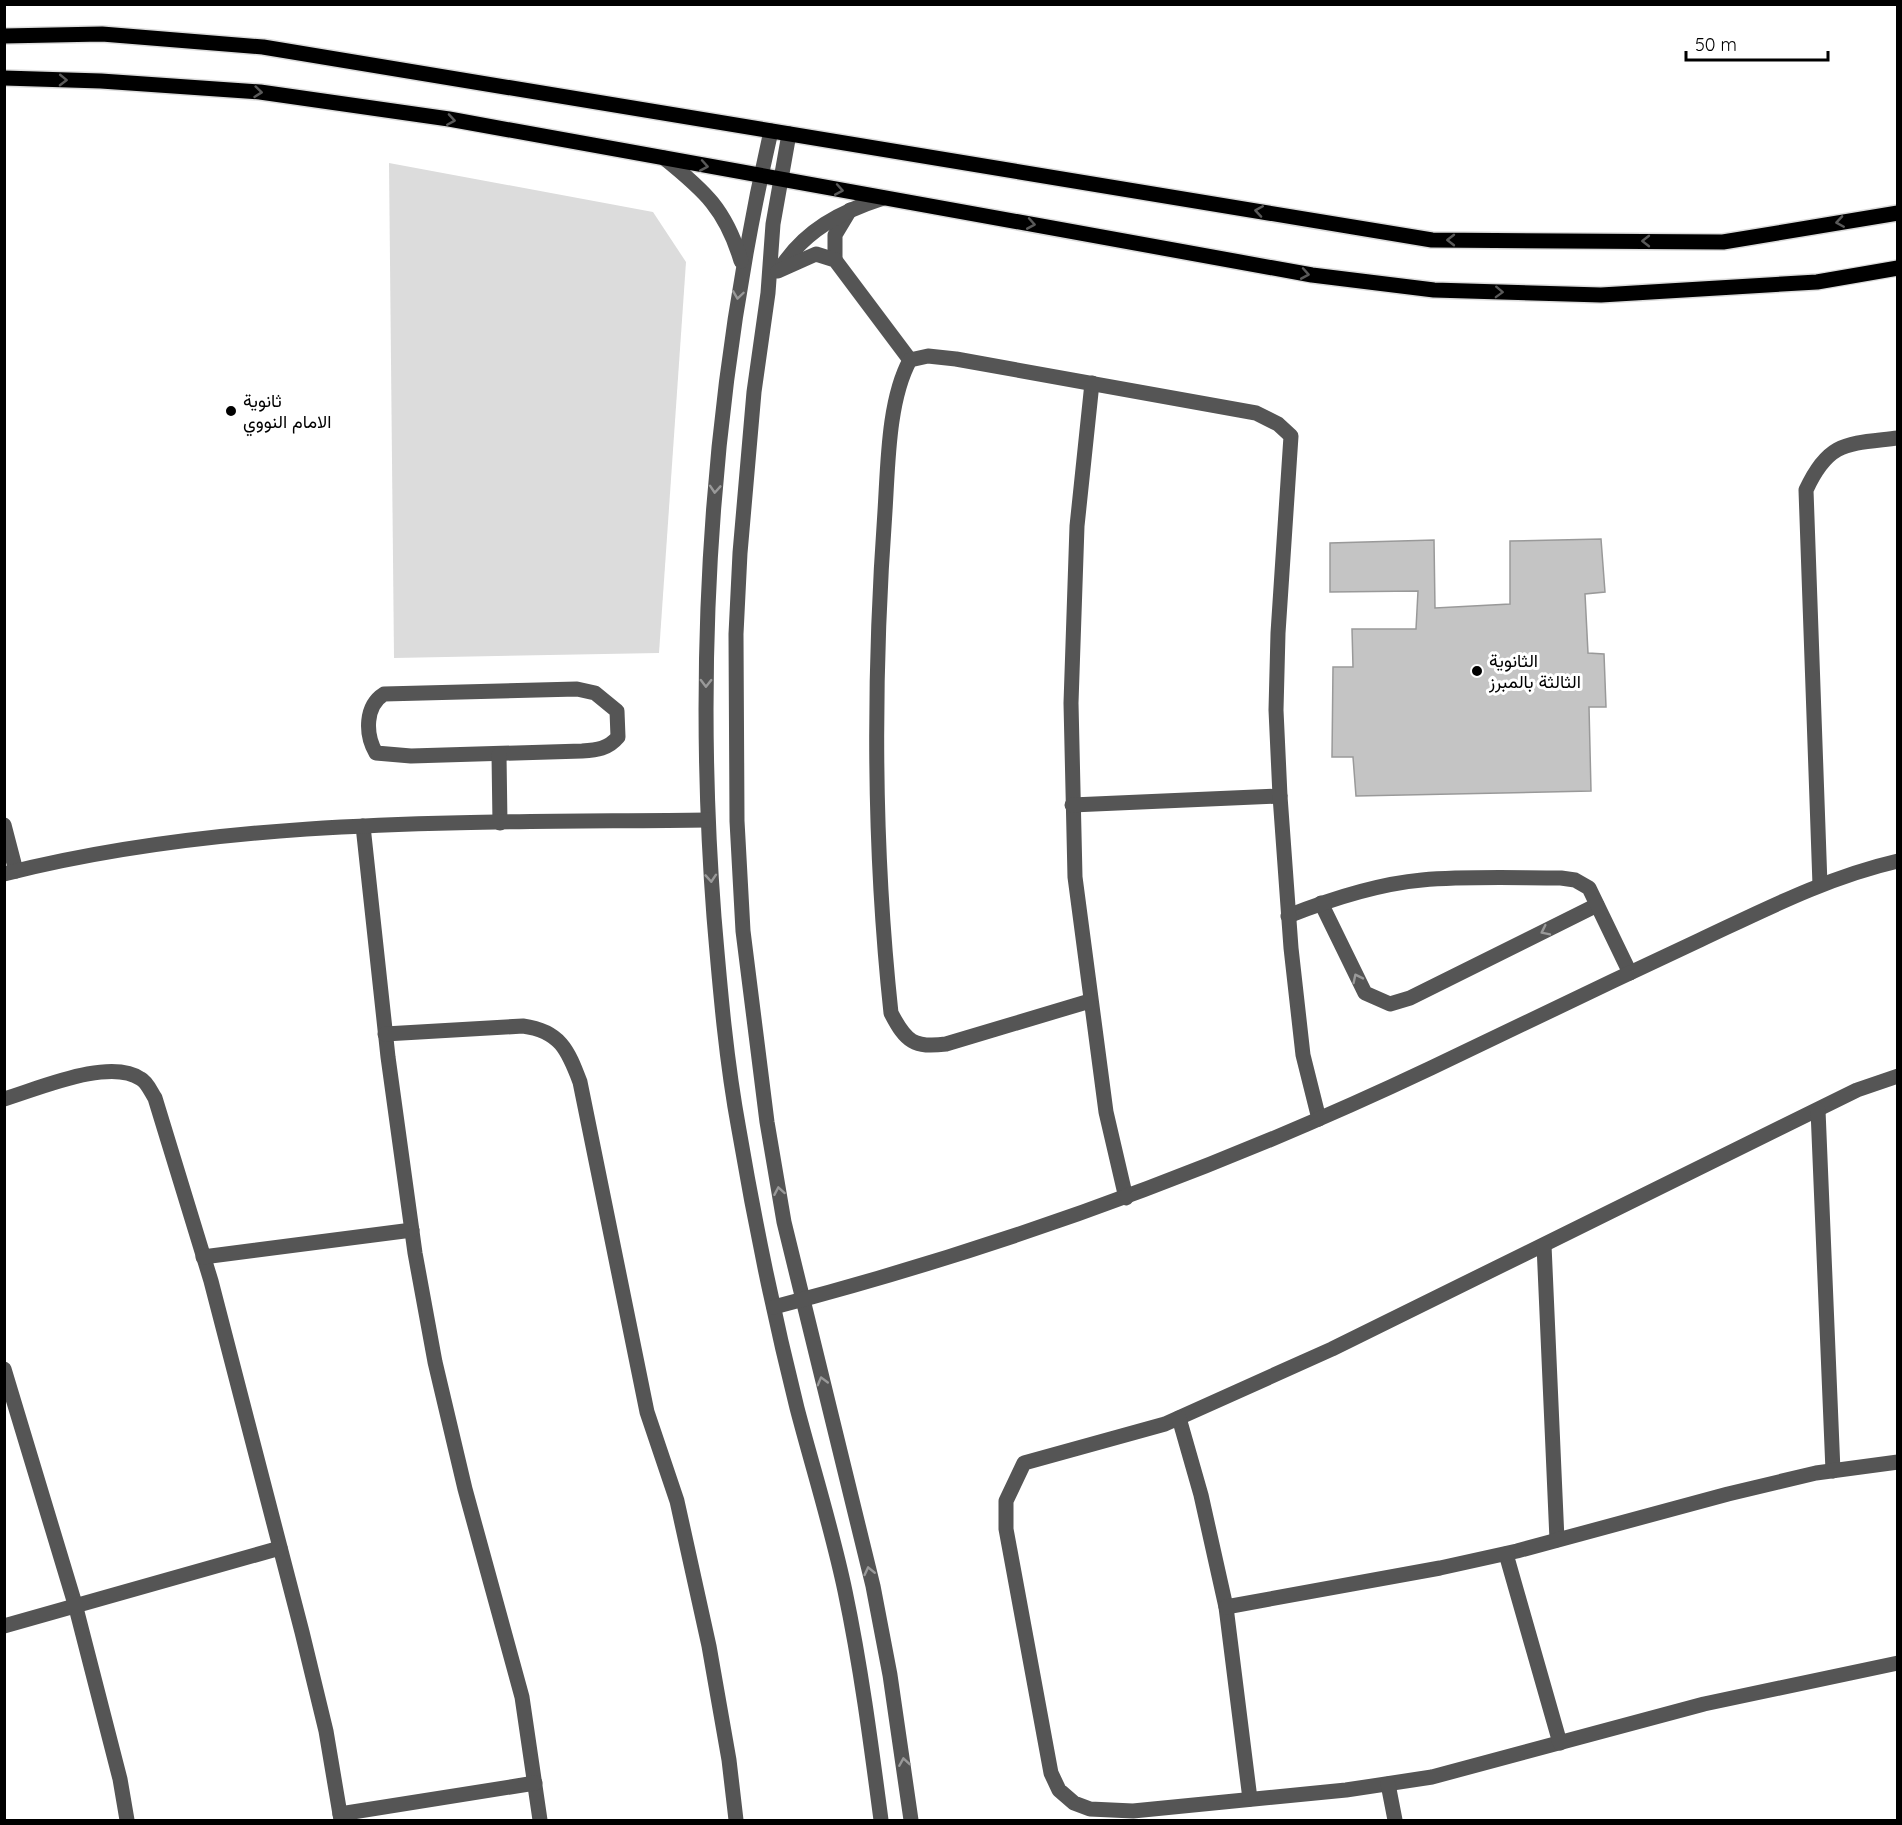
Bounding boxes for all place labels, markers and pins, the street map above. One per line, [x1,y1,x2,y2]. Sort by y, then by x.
place label: ثانوية الامام النووي [243,389,331,437]
marker: ثانوية الامام النووي [224,404,238,418]
place label: الثانوية الثالثة بالمبرز [1488,649,1581,693]
marker: الثانوية الثالثة بالمبرز [1470,664,1484,678]

